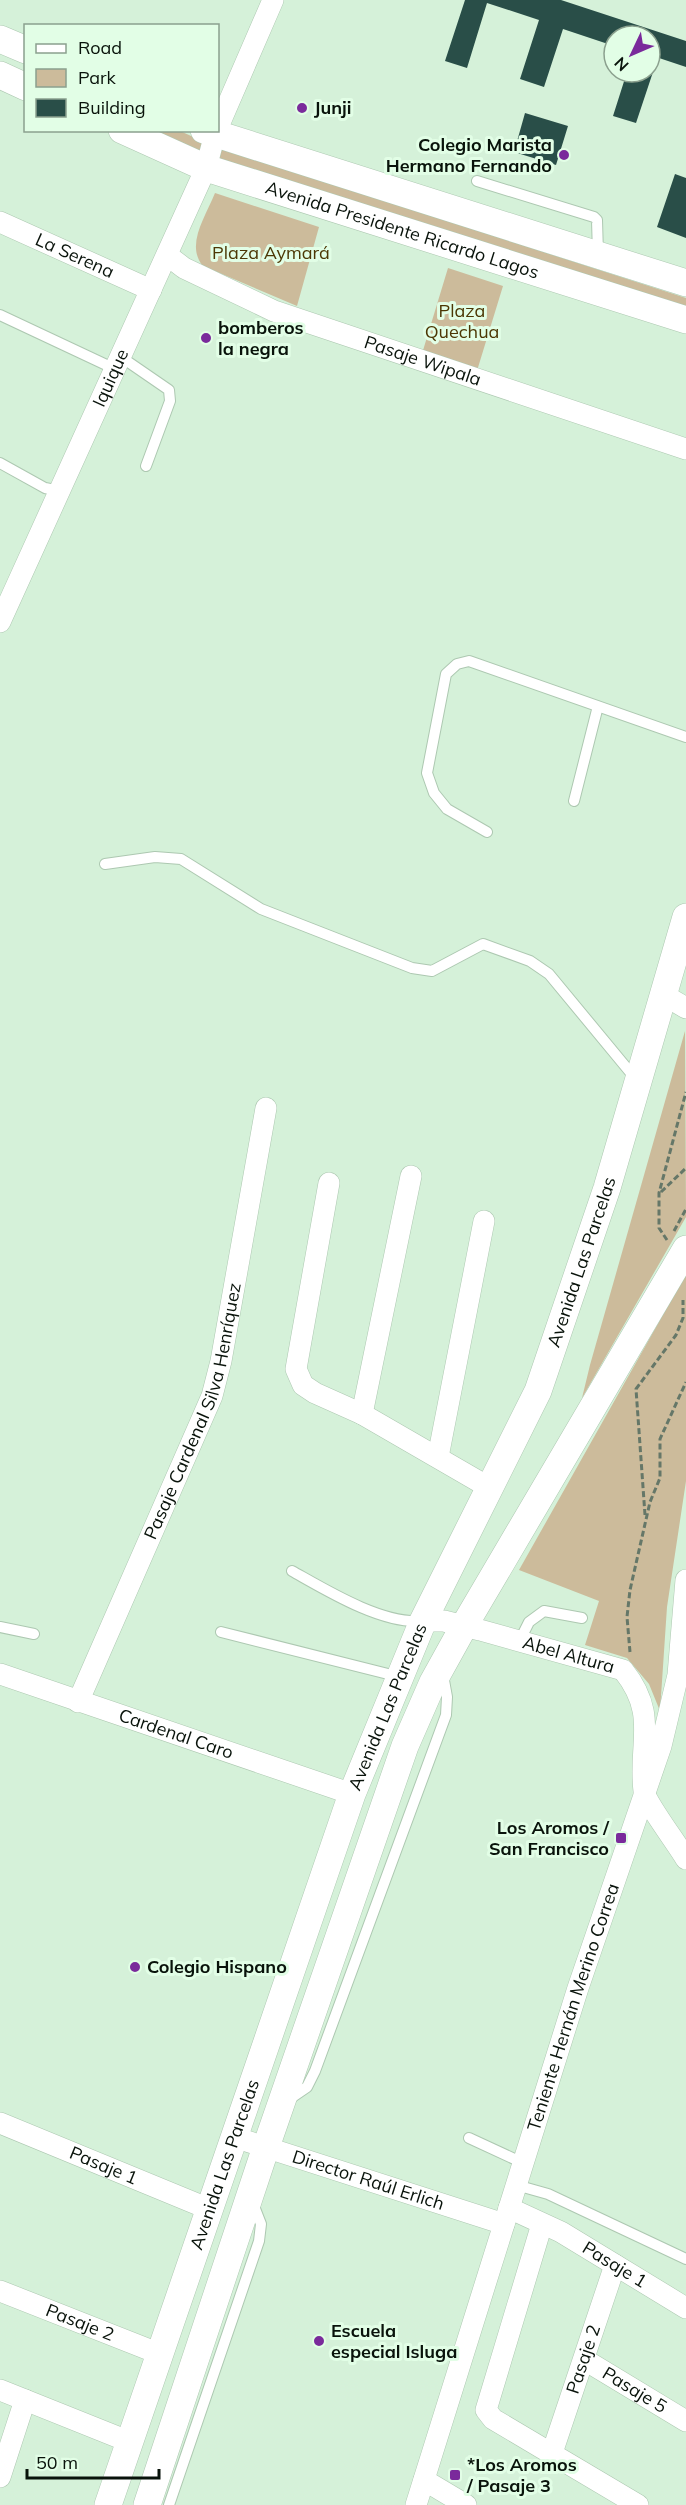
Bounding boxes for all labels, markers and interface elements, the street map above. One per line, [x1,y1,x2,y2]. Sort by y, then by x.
legend [24,24,219,132]
north arrow [602,24,662,84]
text: Road [78,36,122,59]
text: N [610,53,633,76]
text: Park [78,66,117,89]
text: Building [78,96,146,119]
place label: Junji [314,96,352,119]
marker: Junji [295,101,309,115]
place label: Colegio Marista Hermano Fernando [386,133,552,177]
marker: Colegio Marista Hermano Fernando [557,148,571,162]
street label: Avenida Presidente Ricardo Lagos [263,176,542,284]
street label: La Serena [32,227,118,283]
park label: Plaza Aymará [212,241,330,264]
park label: Plaza Quechua [425,299,499,343]
place label: bomberos la negra [218,316,304,360]
street label: Pasaje Wipala [362,330,484,391]
marker: bomberos la negra [199,331,213,345]
street label: Iquique [87,345,133,410]
street label: Avenida Las Parcelas [542,1174,621,1350]
street label: Pasaje Cardenal Silva Henríquez [139,1281,246,1543]
street label: Avenida Las Parcelas [343,1620,432,1794]
street label: Abel Altura [520,1630,617,1678]
street label: Cardenal Caro [116,1703,237,1764]
place label: Los Aromos / San Francisco [489,1816,610,1860]
marker: Los Aromos / San Francisco [614,1831,628,1845]
street label: Teniente Hernán Merino Correa [522,1880,624,2134]
place label: Colegio Hispano [147,1955,287,1978]
marker: Colegio Hispano [128,1960,142,1974]
street label: Avenida Las Parcelas [185,2076,264,2253]
street label: Pasaje 1 [66,2141,141,2189]
street label: Director Raúl Erlich [289,2145,447,2215]
street label: Pasaje 1 [578,2236,651,2293]
street label: Pasaje 2 [43,2298,118,2346]
place label: Escuela especial Isluga [331,2319,457,2363]
street label: Pasaje 2 [561,2321,605,2397]
marker: Escuela especial Isluga [312,2334,326,2348]
street label: Pasaje 5 [598,2361,672,2418]
scale bar [27,2442,159,2480]
text: 50 m [36,2451,78,2474]
place label: *Los Aromos / Pasaje 3 [466,2453,577,2497]
marker: *Los Aromos / Pasaje 3 [448,2468,462,2482]

